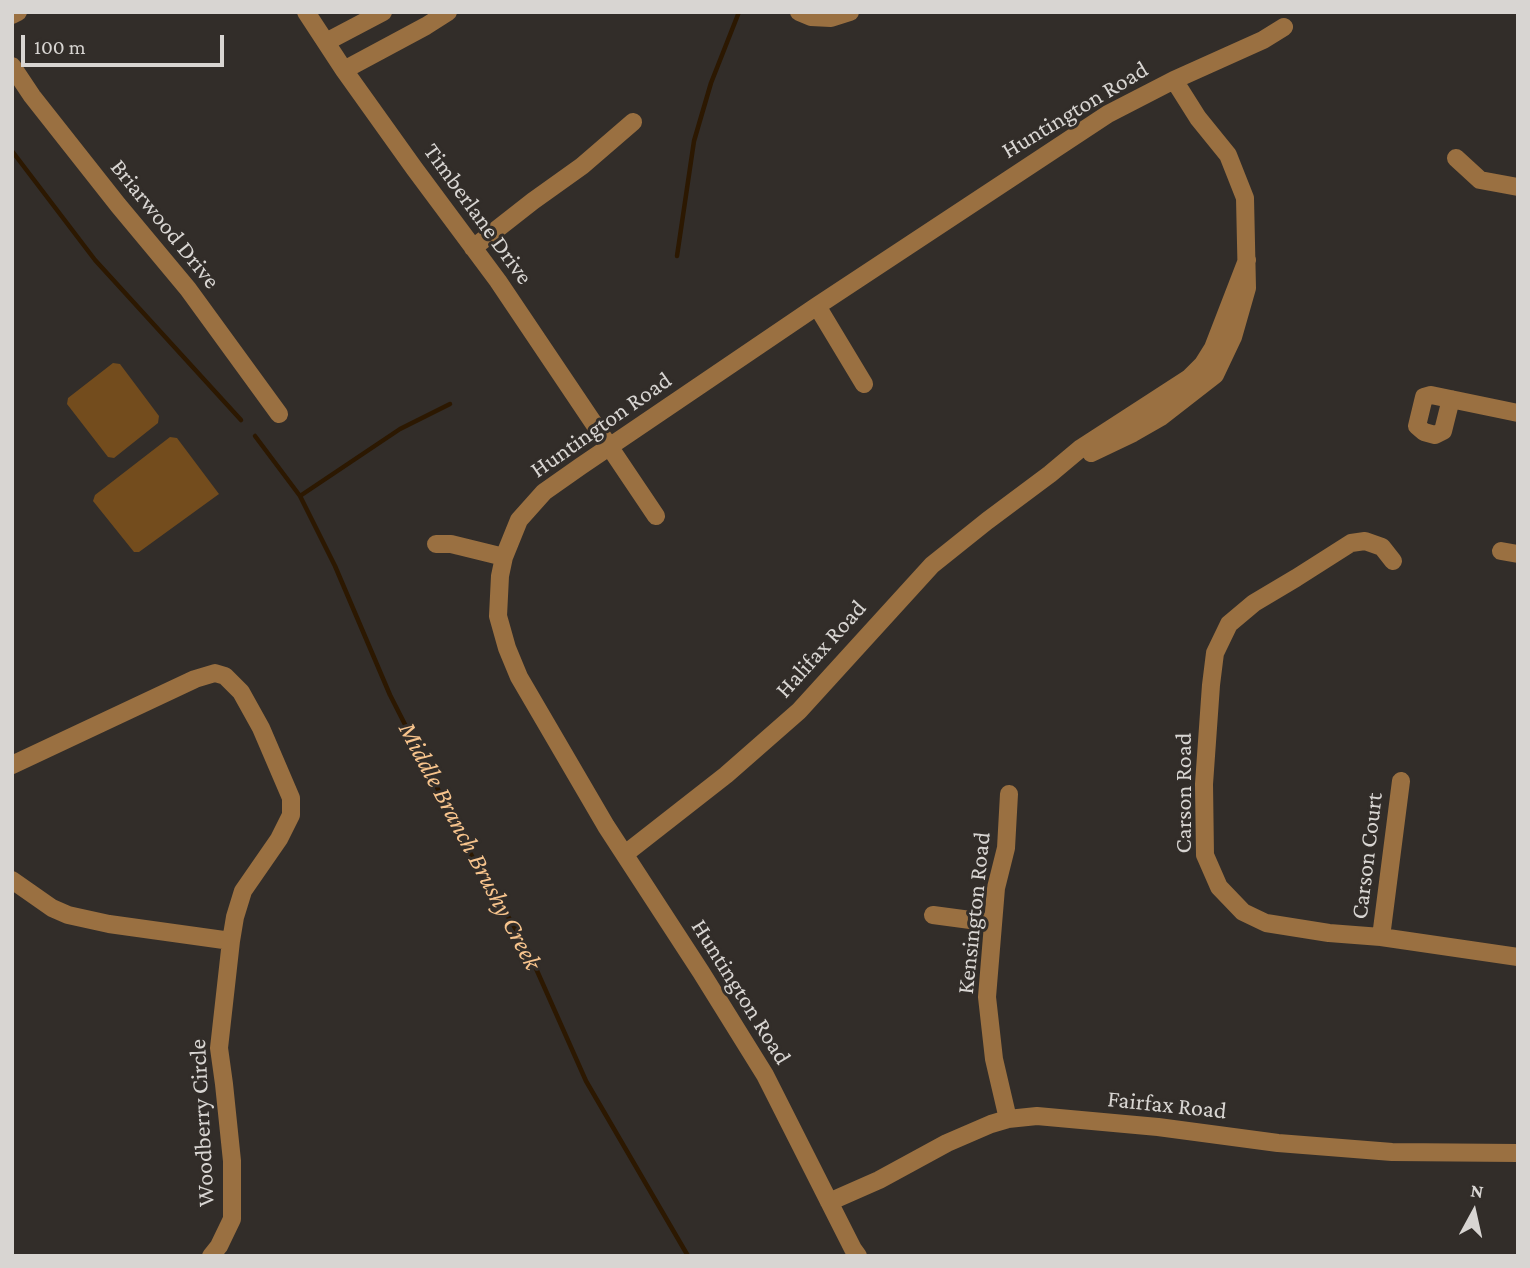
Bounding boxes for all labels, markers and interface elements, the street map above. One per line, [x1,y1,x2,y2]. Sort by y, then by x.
scale bar [24,21,228,65]
text: 100 m [34,35,86,59]
street label: Huntington Road [997,55,1153,165]
street label: Timberlane Drive [417,138,539,290]
street label: Briarwood Drive [104,153,226,295]
street label: Huntington Road [525,366,677,484]
street label: Halifax Road [769,594,873,704]
water label: Middle Branch Brushy Creek [391,717,549,975]
street label: Carson Road [1170,733,1198,853]
street label: Carson Court [1345,791,1389,921]
street label: Kensington Road [951,831,997,995]
street label: Huntington Road [685,914,797,1070]
street label: Woodberry Circle [183,1038,221,1208]
street label: Fairfax Road [1106,1084,1228,1126]
north arrow [1439,1177,1509,1247]
text: N [1469,1179,1485,1202]

